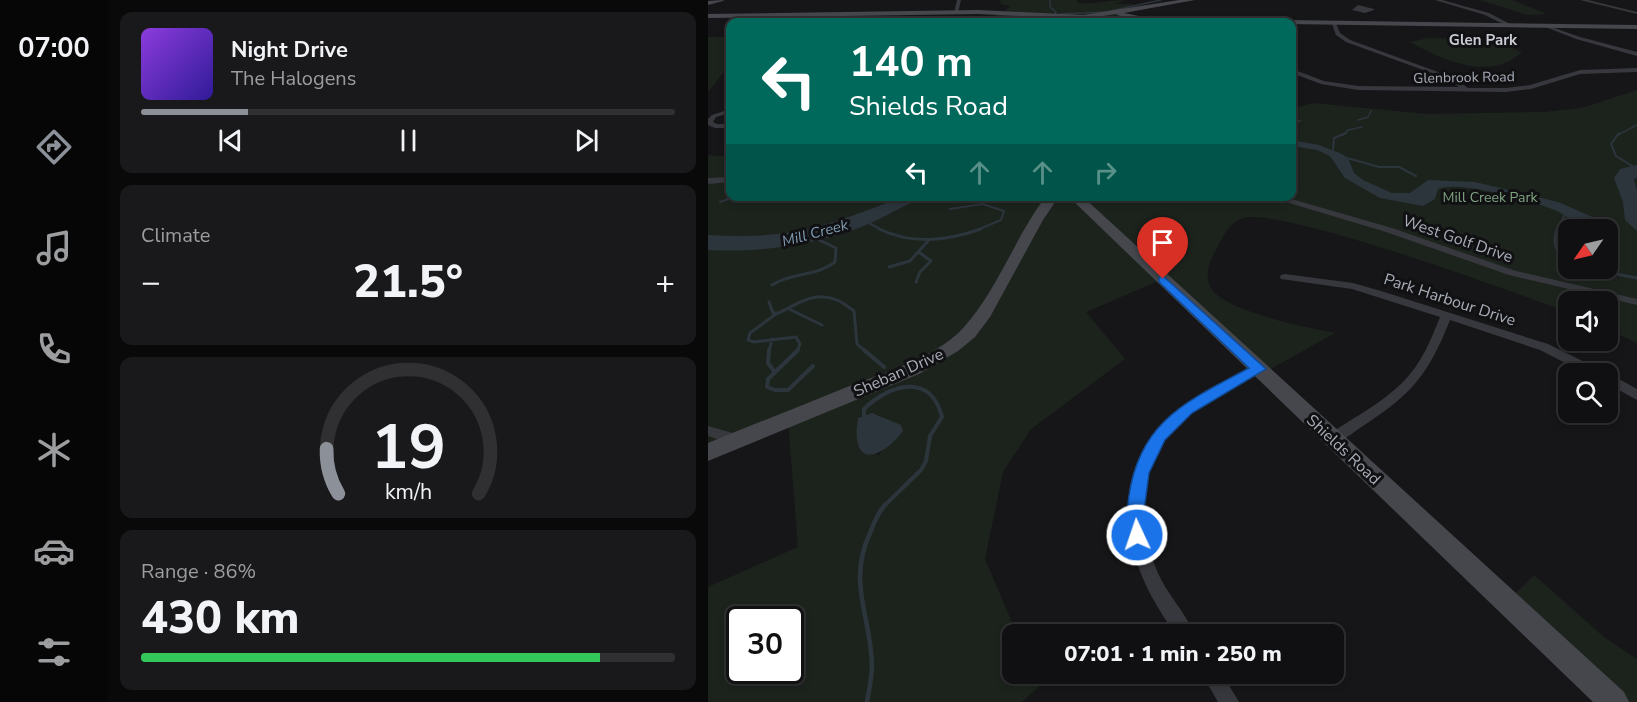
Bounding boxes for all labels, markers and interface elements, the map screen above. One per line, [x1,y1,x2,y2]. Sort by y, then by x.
text: 07:00 [18,30,90,67]
district label: Glen Park [1449,30,1518,50]
text: 140 m [849,34,973,91]
text: Night Drive [231,35,348,65]
icon: left [750,42,828,120]
text: The Halogens [231,65,356,92]
street label: Glenbrook Road [1413,67,1515,88]
text: Shields Road [849,88,1008,125]
icon: previous [214,124,247,157]
icon: pause [392,124,425,157]
icon: next [570,124,603,157]
icon: directions [33,126,75,168]
icon: left [900,156,933,189]
icon: ahead [963,156,996,189]
icon: ahead [1026,156,1059,189]
icon: right [1089,156,1122,189]
park label: Mill Creek Park [1443,188,1538,207]
street label: West Golf Drive [1400,210,1516,268]
water label: Mill Creek [780,214,851,251]
pin [1137,217,1188,279]
north arrow [1558,219,1618,279]
map controls [1558,219,1618,423]
text: Climate [141,222,210,249]
icon: arrive [1146,226,1179,259]
icon: music [33,227,75,269]
text: 21.5° [353,252,463,313]
text: − [141,260,161,305]
text: + [655,260,675,305]
street label: Park Harbour Drive [1381,268,1518,332]
button: sound [1558,291,1618,351]
icon: phone [33,328,75,370]
street label: Sheban Drive [850,343,947,403]
button: search [1558,363,1618,423]
text: 19 [371,405,445,490]
street label: Shields Road [1301,410,1385,490]
icon: climate [33,429,75,471]
text: km/h [384,478,432,508]
position arrow [1105,503,1169,567]
icon: car [33,530,75,572]
text: Range · 86% [141,558,256,585]
text: 430 km [141,588,300,649]
speed limit sign: 30 [726,606,804,684]
icon: filters [33,631,75,673]
text: 07:01 · 1 min · 250 m [1064,639,1282,669]

